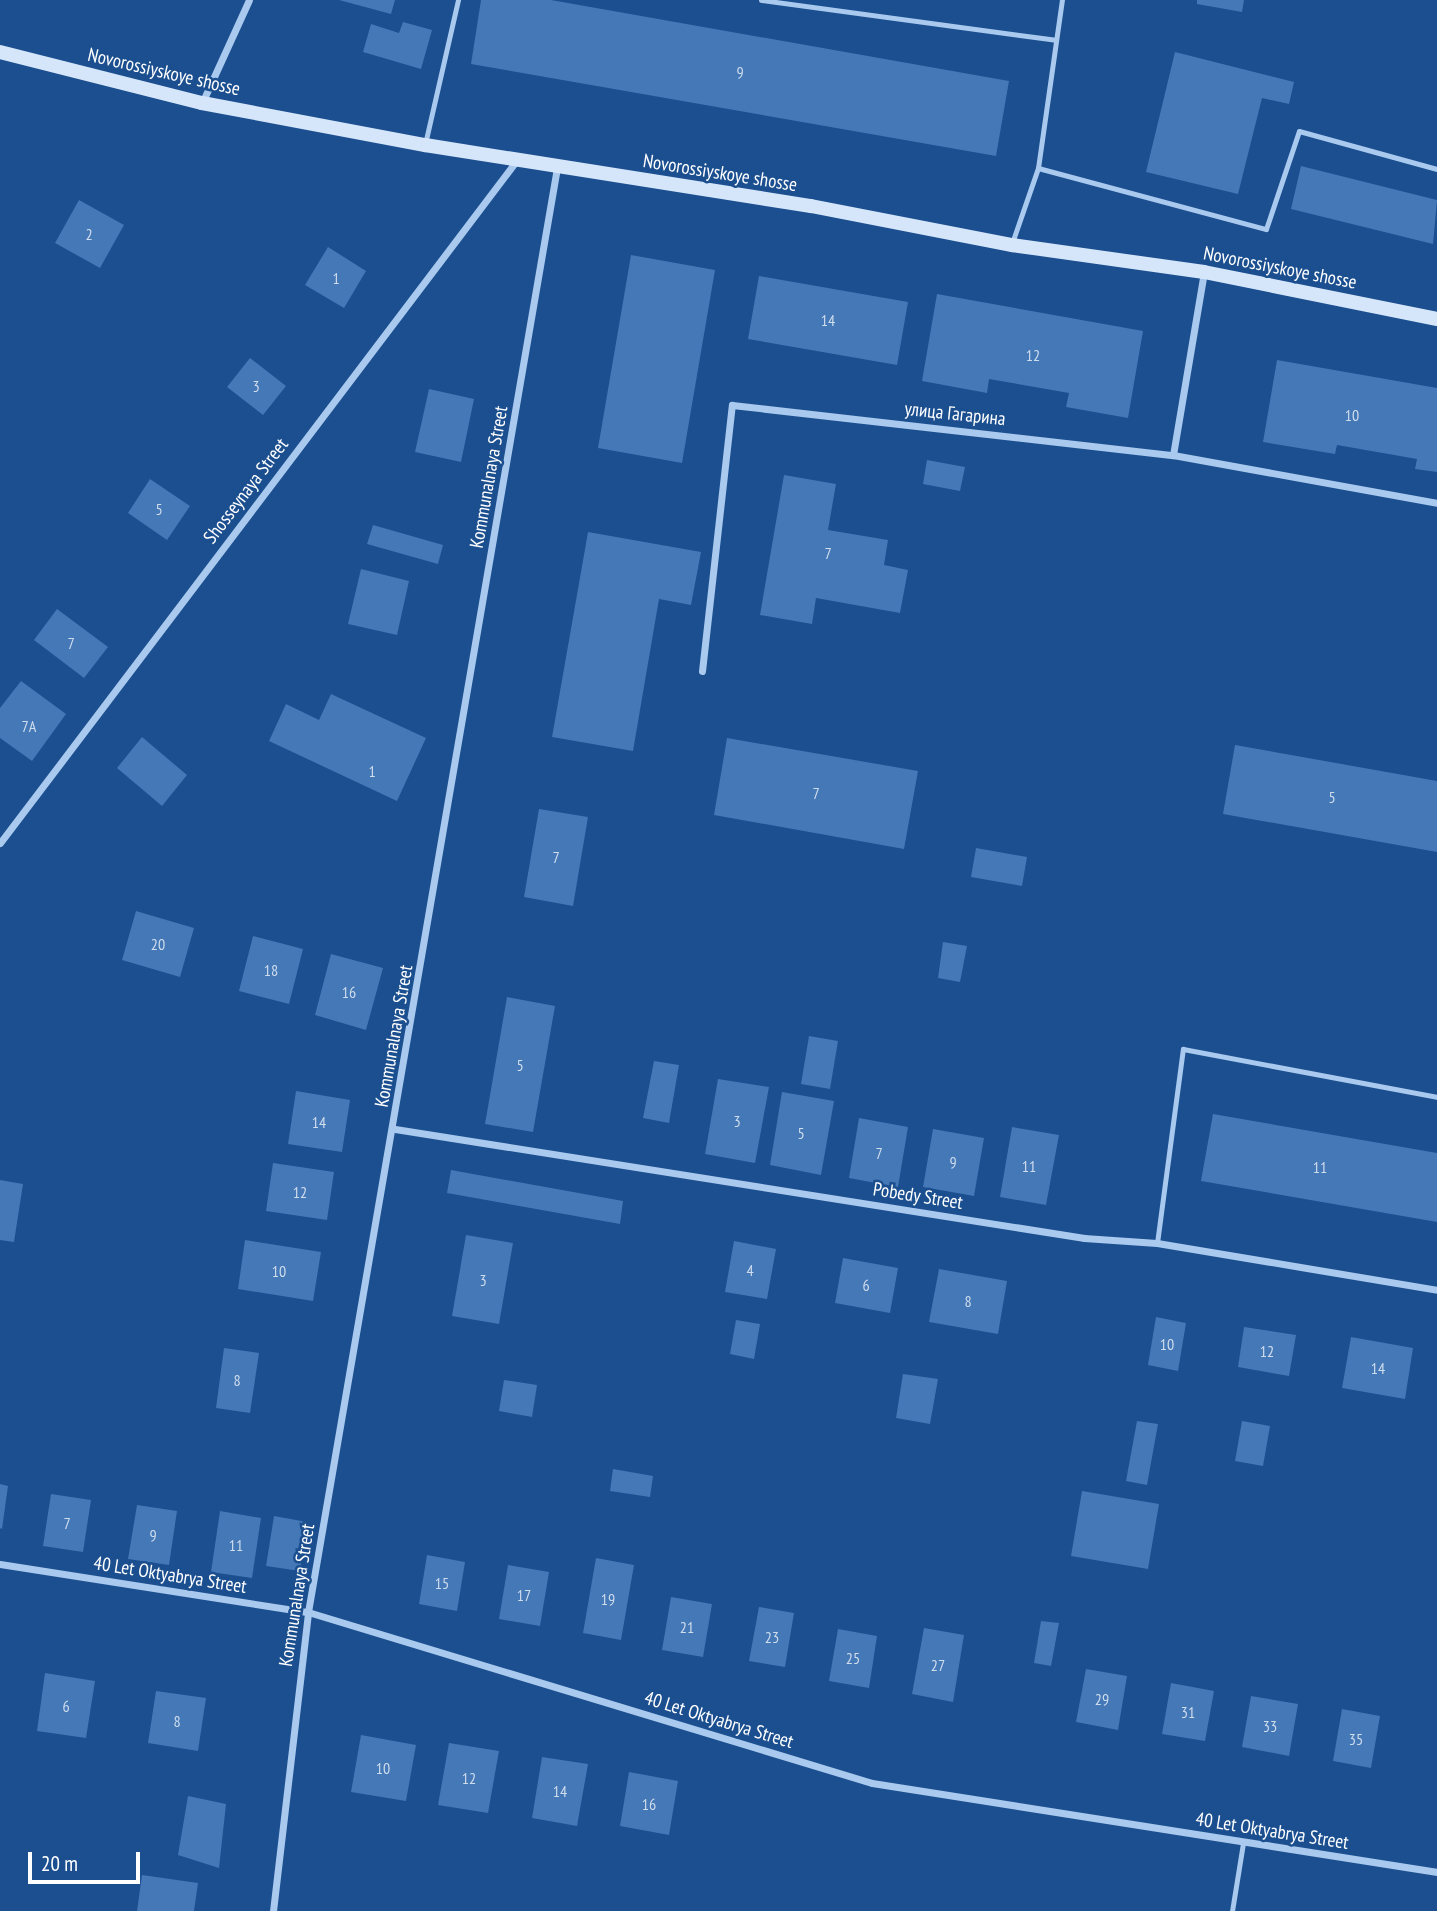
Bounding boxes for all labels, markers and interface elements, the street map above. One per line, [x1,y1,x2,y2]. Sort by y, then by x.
street label: Novorossiyskoye shosse [86,43,242,101]
house number: 9 [736,62,744,82]
street label: Novorossiyskoye shosse [641,150,799,196]
house number: 2 [85,224,93,244]
street label: Novorossiyskoye shosse [1201,242,1359,294]
house number: 1 [332,268,340,288]
house number: 14 [821,310,835,330]
house number: 12 [1026,345,1040,365]
house number: 3 [252,376,260,396]
street label: улица Гагарина [903,397,1007,431]
street label: Kommunalnaya Street [465,404,513,550]
house number: 10 [1345,405,1359,425]
street label: Shosseynaya Street [199,434,293,548]
house number: 5 [155,499,163,519]
house number: 7 [824,543,832,563]
house number: 7 [67,633,75,653]
house number: 7А [22,716,36,736]
house number: 1 [368,761,376,781]
house number: 7 [812,783,820,803]
house number: 5 [1328,787,1336,807]
house number: 7 [552,847,560,867]
house number: 20 [151,934,165,954]
house number: 18 [264,960,278,980]
street label: Kommunalnaya Street [370,963,418,1109]
house number: 16 [342,982,356,1002]
house number: 5 [516,1055,524,1075]
house number: 3 [733,1111,741,1131]
house number: 14 [312,1112,326,1132]
house number: 5 [797,1123,805,1143]
house number: 7 [875,1143,883,1163]
house number: 9 [949,1152,957,1172]
house number: 11 [1022,1156,1036,1176]
house number: 11 [1313,1157,1327,1177]
street label: Pobedy Street [871,1178,965,1214]
house number: 12 [293,1182,307,1202]
house number: 4 [746,1260,754,1280]
house number: 10 [272,1261,286,1281]
house number: 3 [479,1270,487,1290]
house number: 6 [862,1275,870,1295]
house number: 8 [964,1291,972,1311]
house number: 10 [1160,1334,1174,1354]
house number: 12 [1260,1341,1274,1361]
house number: 14 [1371,1358,1385,1378]
house number: 8 [233,1370,241,1390]
house number: 7 [63,1513,71,1533]
street label: Kommunalnaya Street [274,1522,320,1668]
house number: 9 [149,1525,157,1545]
house number: 11 [229,1535,243,1555]
street label: 40 Let Oktyabrya Street [92,1552,248,1598]
house number: 15 [435,1573,449,1593]
house number: 17 [517,1585,531,1605]
house number: 19 [601,1589,615,1609]
house number: 21 [680,1617,694,1637]
house number: 23 [765,1627,779,1647]
house number: 25 [846,1648,860,1668]
house number: 27 [931,1655,945,1675]
street label: 40 Let Oktyabrya Street [642,1687,796,1753]
house number: 29 [1095,1689,1109,1709]
house number: 6 [62,1696,70,1716]
house number: 31 [1181,1702,1195,1722]
house number: 8 [173,1711,181,1731]
house number: 33 [1263,1716,1277,1736]
house number: 35 [1349,1729,1363,1749]
house number: 10 [376,1758,390,1778]
house number: 12 [462,1768,476,1788]
house number: 14 [553,1781,567,1801]
house number: 16 [642,1794,656,1814]
street label: 40 Let Oktyabrya Street [1194,1808,1350,1854]
scale bar [32,1838,144,1882]
text: 20 m [41,1850,78,1877]

